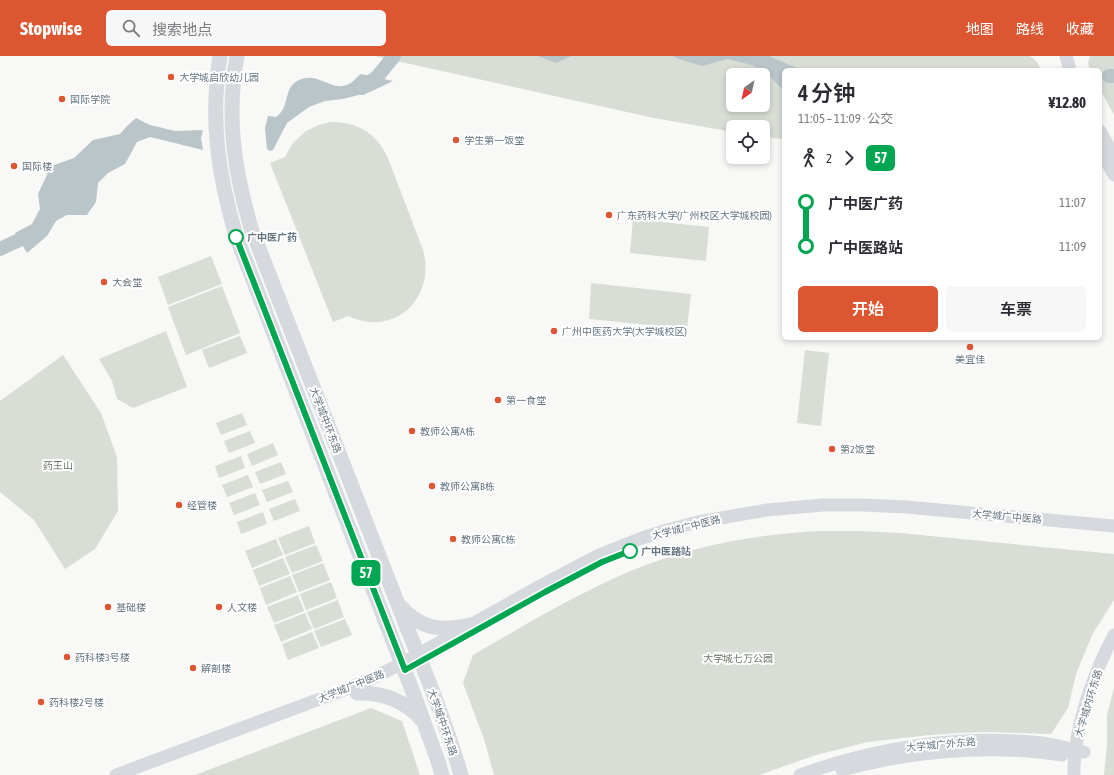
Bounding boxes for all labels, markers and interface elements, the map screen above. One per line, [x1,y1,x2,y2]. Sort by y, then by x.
search box [106,10,386,46]
text: Stopwise [20,17,82,39]
icon: search [120,17,142,39]
text: 搜索地点 [152,21,212,38]
text: 地图 [966,21,994,37]
text: 路线 [1016,21,1044,37]
text: 收藏 [1066,21,1094,37]
north arrow [726,68,770,112]
map controls [726,68,770,164]
marker: 大学城启欣幼儿园 [166,72,176,82]
place label: 大学城启欣幼儿园 [179,72,259,83]
text: 4 分钟 [798,80,855,106]
marker: 国际学院 [57,94,67,104]
place label: 国际学院 [70,94,110,105]
text: ¥12.80 [1048,94,1086,111]
text: 11:05 – 11:09 · 公交 [798,111,893,126]
button: locate [726,120,770,164]
marker: 学生第一饭堂 [451,135,461,145]
place label: 学生第一饭堂 [464,135,524,146]
icon: walk [798,147,820,169]
icon: forward [838,147,860,169]
text: 57 [874,150,887,166]
text: 2 [826,151,832,166]
marker: 国际楼 [9,161,19,171]
place label: 国际楼 [22,161,52,172]
text: 广中医广药 [828,195,903,212]
text: 11:07 [1059,195,1086,210]
marker: 广东药科大学(广州校区大学城校园) [604,210,614,220]
place label: 广东药科大学(广州校区大学城校园) [617,210,772,221]
marker: 广中医广药 [228,229,244,245]
place label: 广中医广药 [247,232,297,243]
text: 广中医路站 [828,239,903,256]
text: 11:09 [1059,239,1086,254]
marker: 大会堂 [99,277,109,287]
place label: 大会堂 [112,277,142,288]
button: 开始 [798,286,938,332]
button: 车票 [946,286,1086,332]
marker: 广州中医药大学(大学城校区) [549,326,559,336]
place label: 广州中医药大学(大学城校区) [562,326,687,337]
marker: 美宜佳 [965,342,975,352]
place label: 美宜佳 [955,354,985,365]
street label: 大学城中环东路 [308,386,343,455]
marker: 第一食堂 [493,395,503,405]
place label: 第一食堂 [506,395,546,406]
marker: 教师公寓A栋 [407,426,417,436]
place label: 教师公寓A栋 [420,426,475,437]
marker: 第2饭堂 [827,444,837,454]
place label: 第2饭堂 [840,444,875,455]
park label: 药王山 [43,460,73,471]
marker: 教师公寓B栋 [427,481,437,491]
place label: 教师公寓B栋 [440,481,495,492]
marker: 经管楼 [174,500,184,510]
place label: 经管楼 [187,500,217,511]
street label: 大学城广中医路 [972,508,1042,525]
street label: 大学城广中医路 [651,514,721,541]
marker: 教师公寓C栋 [448,534,458,544]
place label: 教师公寓C栋 [461,534,516,545]
marker: 广中医路站 [622,543,638,559]
place label: 广中医路站 [641,546,691,557]
line badge: 57 [348,560,384,586]
text: 57 [359,565,373,581]
marker: 基础楼 [103,602,113,612]
place label: 基础楼 [116,602,146,613]
marker: 人文楼 [214,602,224,612]
place label: 人文楼 [227,602,257,613]
marker: 药科楼3号楼 [62,652,72,662]
place label: 药科楼3号楼 [75,652,130,663]
park label: 大学城七万公园 [703,653,773,664]
marker: 解剖楼 [188,663,198,673]
place label: 解剖楼 [201,663,231,674]
street label: 大学城广中医路 [317,668,386,705]
street label: 大学城内环东路 [1073,668,1104,738]
street label: 大学城中环东路 [426,687,459,757]
marker: 药科楼2号楼 [36,697,46,707]
place label: 药科楼2号楼 [49,697,104,708]
street label: 大学城广外东路 [906,736,976,753]

